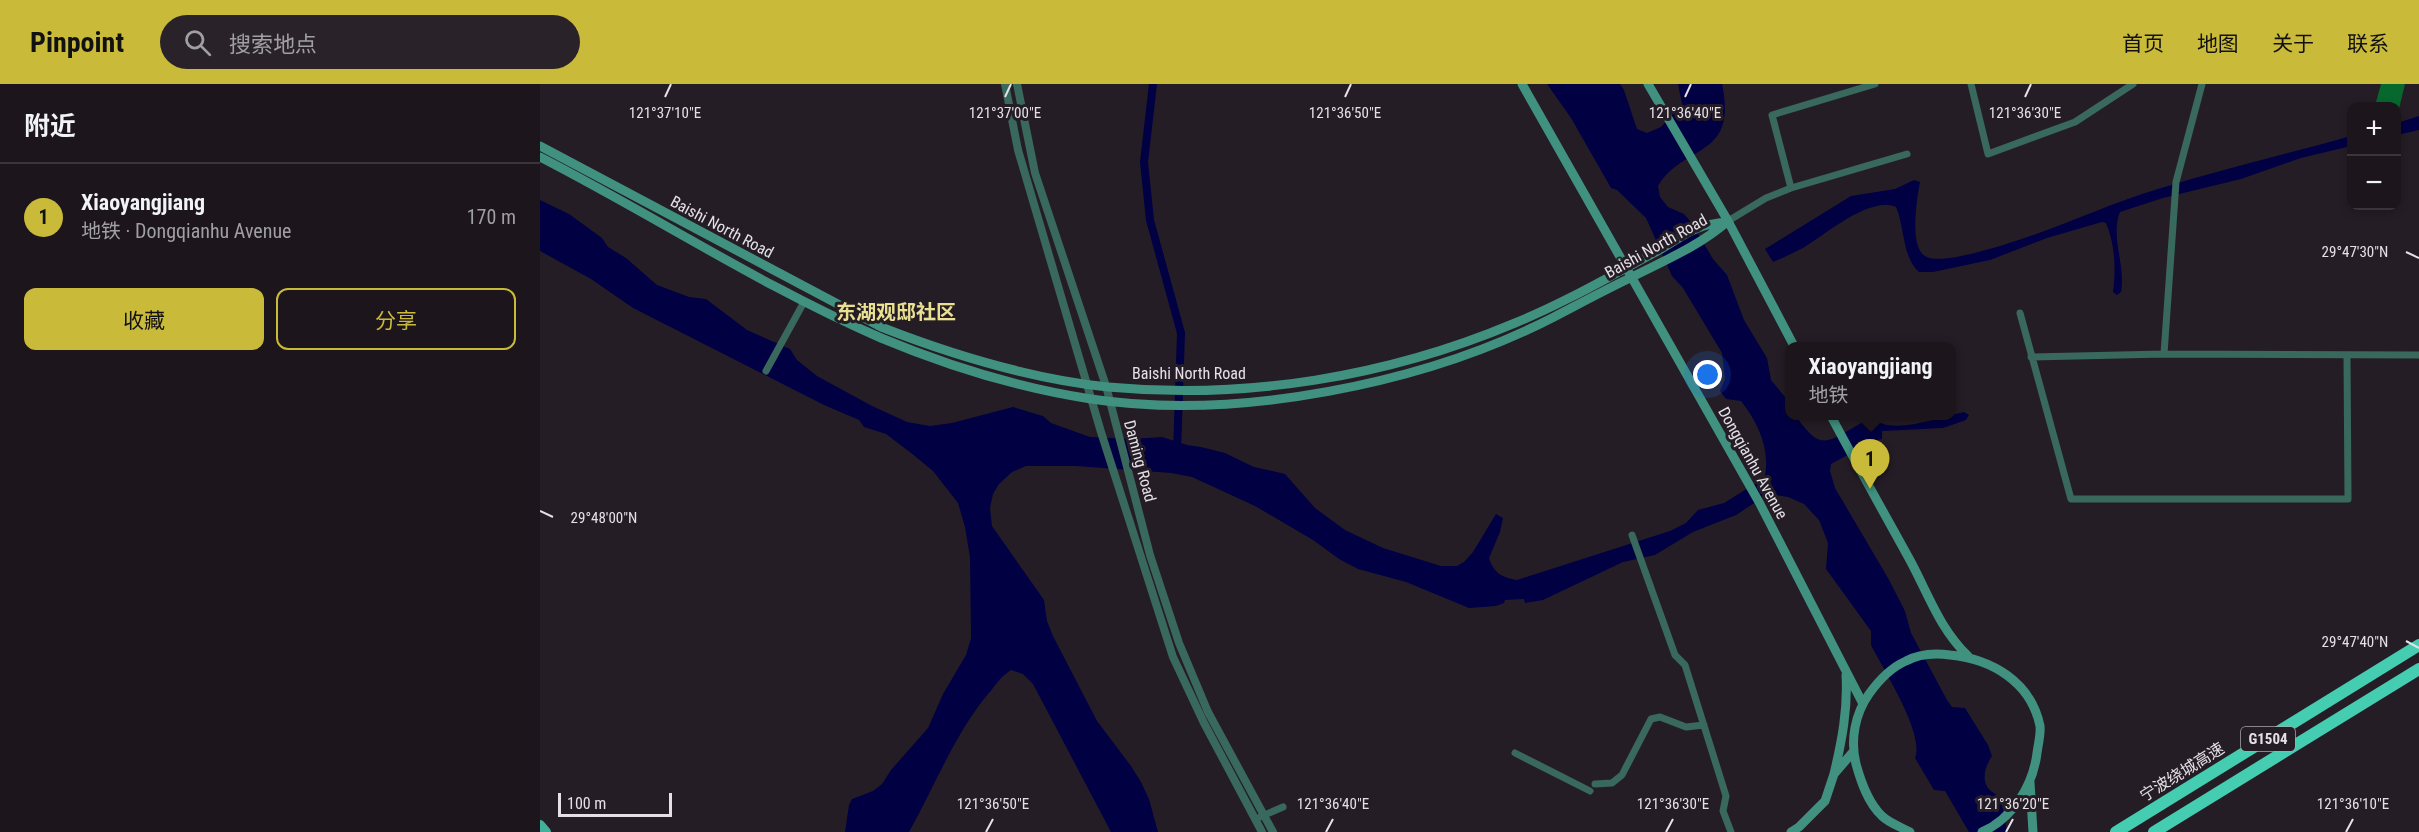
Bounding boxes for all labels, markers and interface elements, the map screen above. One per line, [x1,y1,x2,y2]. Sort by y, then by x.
search box [160,15,580,69]
text: Pinpoint [30,26,124,59]
icon: search [181,26,214,59]
text: 搜索地点 [229,32,317,57]
text: 首页 [2122,32,2164,56]
text: 地图 [2197,32,2239,56]
text: 关于 [2272,32,2314,56]
text: 联系 [2347,32,2389,56]
map controls [2347,102,2401,210]
button: + [2347,102,2401,156]
text: 121°37'10"E [629,104,701,122]
text: 121°37'00"E [969,104,1041,122]
text: 121°36'50"E [1309,104,1381,122]
text: 121°36'40"E [1649,104,1721,122]
text: 121°36'30"E [1989,104,2061,122]
text: 附近 [24,111,76,141]
button: − [2347,156,2401,210]
text: Xiaoyangjiang [81,190,205,215]
street label: Baishi North Road [667,192,777,262]
text: 1 [38,205,49,229]
text: 170 m [467,205,516,229]
street label: Baishi North Road [1602,210,1710,282]
text: 地铁 · Dongqianhu Avenue [81,219,291,243]
text: 29°47'30"N [2322,243,2388,261]
button: 收藏 [24,288,264,350]
button: 分享 [276,288,516,350]
district label: 东湖观邸社区 [836,300,956,324]
popup [1785,342,1956,420]
text: Xiaoyangjiang [1808,354,1933,379]
your location [1693,360,1722,389]
street label: Baishi North Road [1132,364,1246,383]
text: 地铁 [1808,383,1848,407]
street label: Dongqianhu Avenue [1714,404,1792,522]
street label: Daming Road [1120,418,1160,504]
pin: 1 [1850,440,1890,489]
text: 29°48'00"N [571,509,637,527]
text: 29°47'40"N [2322,633,2388,651]
road number: G1504 [2241,727,2295,751]
street label: 宁波绕城高速 [2136,739,2228,805]
scale bar [558,790,672,818]
text: 100 m [567,794,606,813]
text: 121°36'50"E [957,795,1029,813]
text: 121°36'40"E [1297,795,1369,813]
text: 121°36'30"E [1637,795,1709,813]
text: 121°36'20"E [1977,795,2049,813]
text: 121°36'10"E [2317,795,2389,813]

